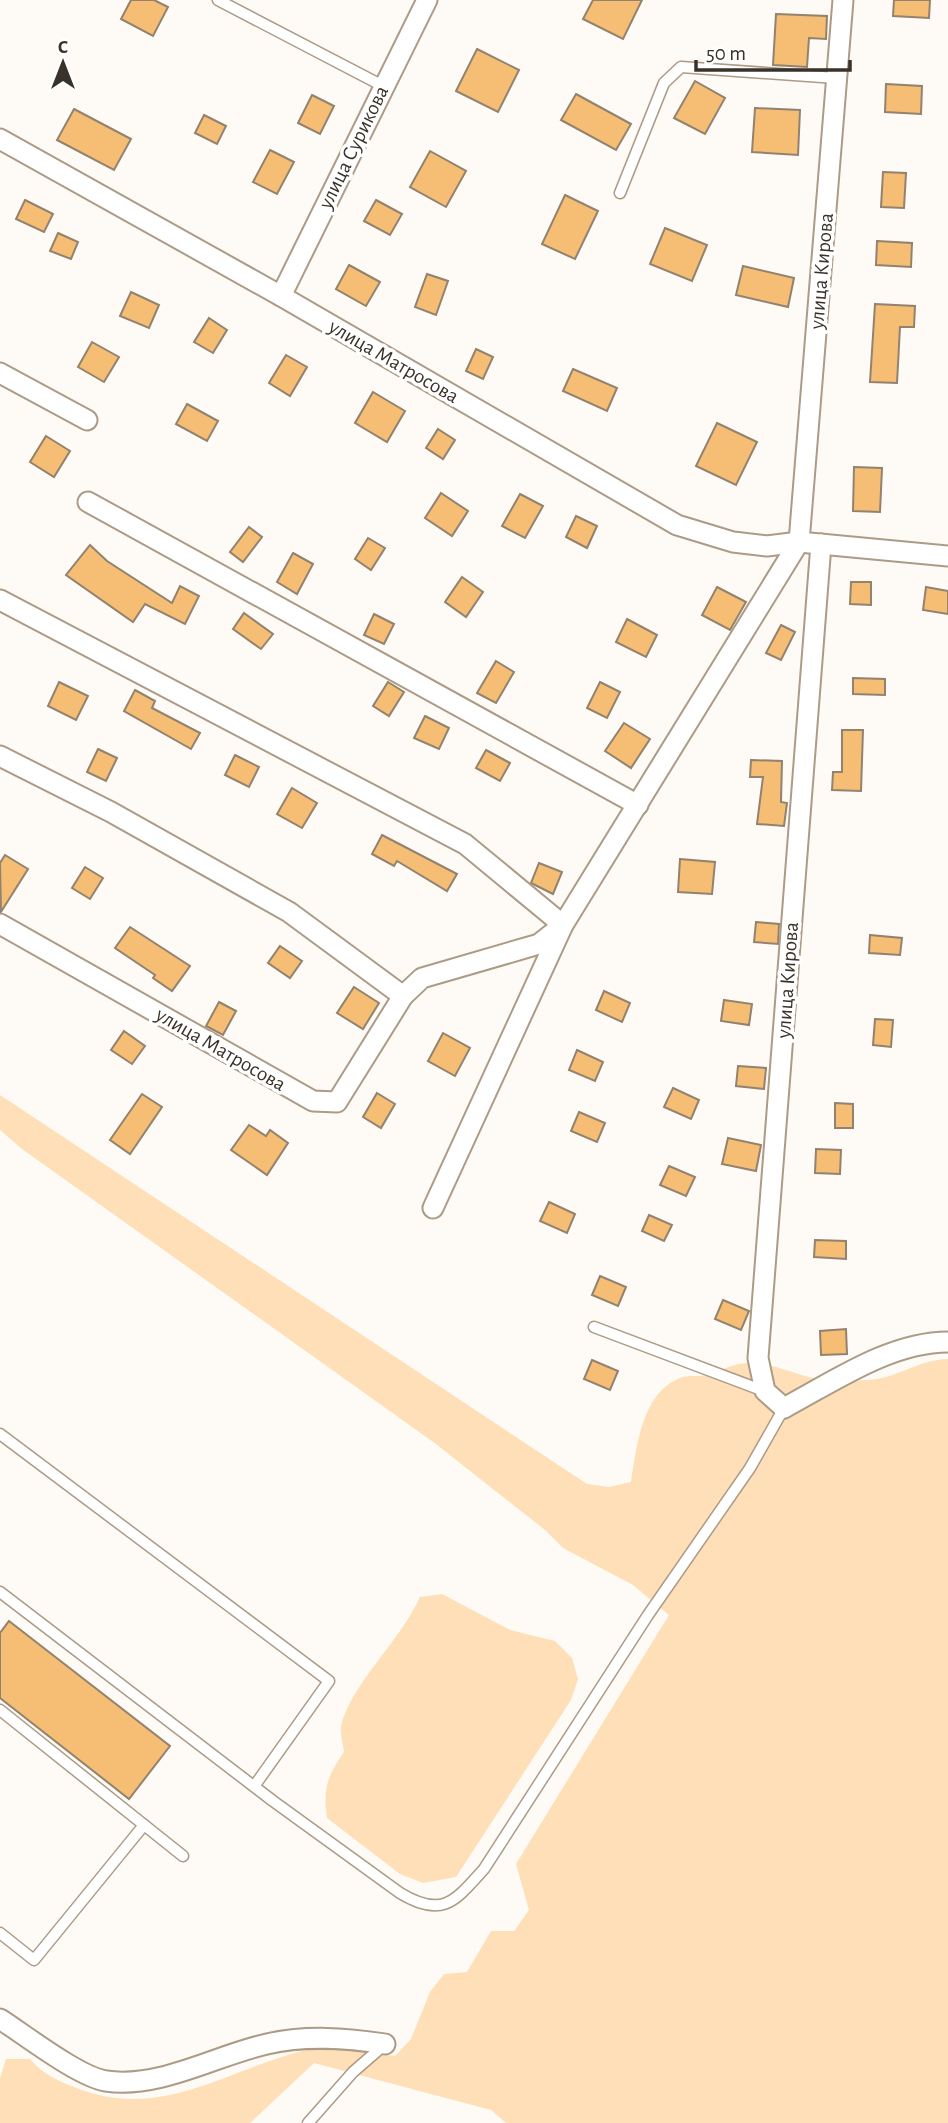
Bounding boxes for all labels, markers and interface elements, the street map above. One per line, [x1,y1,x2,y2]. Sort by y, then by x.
north arrow [28,28,98,98]
scale bar [696,28,850,72]
text: С [58,38,68,57]
text: 50 m [706,43,746,64]
street label: улица Сурикова [314,82,392,213]
street label: улица Кирова [806,212,837,331]
street label: улица Матросова [324,315,463,407]
street label: улица Кирова [773,921,802,1040]
street label: улица Матросова [151,1003,290,1095]

